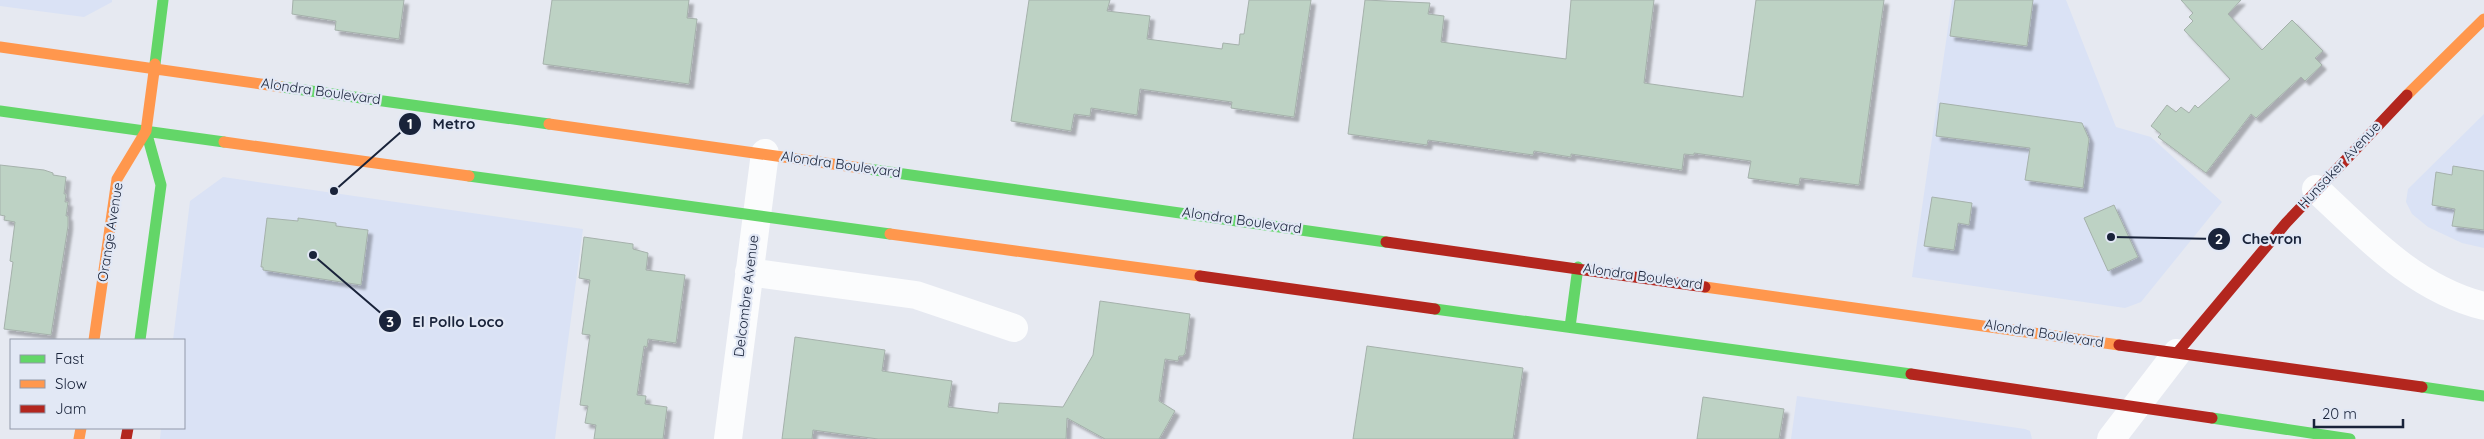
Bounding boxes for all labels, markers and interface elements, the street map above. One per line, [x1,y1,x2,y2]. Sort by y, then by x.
street label: Alondra Boulevard [260,74,382,108]
callout: Metro [397,109,485,139]
text: 1 [407,114,413,133]
text: Metro [433,114,475,133]
street label: Hunsaker Avenue [2294,117,2384,213]
street label: Alondra Boulevard [780,147,902,181]
street label: Orange Avenue [93,181,127,283]
street label: Alondra Boulevard [1181,203,1303,237]
callout: Chevron [2207,224,2312,254]
text: 2 [2215,229,2223,248]
text: Chevron [2242,229,2302,248]
street label: Delcombre Avenue [730,234,762,358]
street label: Alondra Boulevard [1582,259,1704,293]
callout: El Pollo Loco [377,306,514,336]
text: 3 [386,312,394,331]
text: El Pollo Loco [412,312,504,331]
street label: Alondra Boulevard [1983,315,2105,351]
legend [10,339,185,429]
text: Fast [55,349,84,368]
text: Slow [55,374,87,393]
scale bar [2314,396,2403,428]
text: Jam [55,399,86,418]
text: 20 m [2322,404,2357,423]

